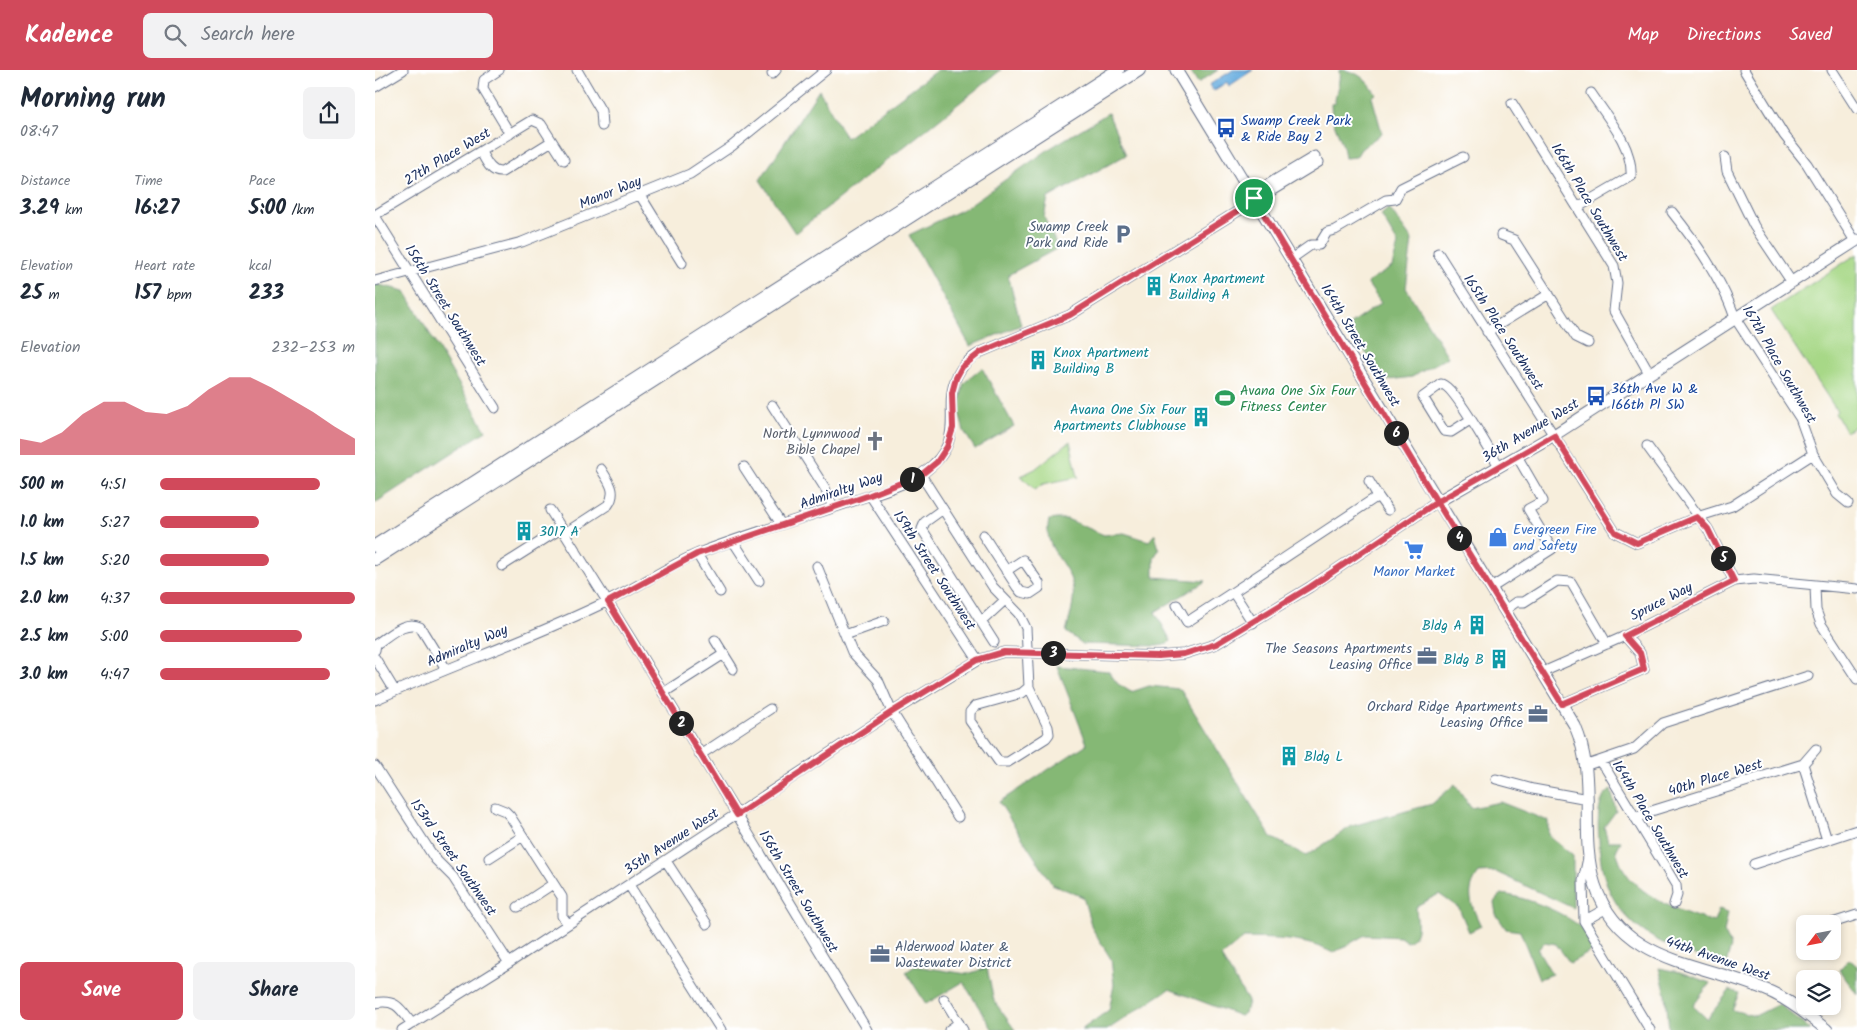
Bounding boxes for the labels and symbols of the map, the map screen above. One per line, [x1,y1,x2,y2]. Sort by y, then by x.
place label: Swamp Creek Park & Ride Bay 2 [1241,110,1351,148]
bus stop icon: Swamp Creek Park & Ride Bay 2 [1215,117,1237,139]
street label: 27th Place West [400,122,495,191]
street label: 166th Place Southwest [1545,139,1634,266]
street label: Manor Way [576,170,645,215]
pin [1233,177,1275,219]
place label: Swamp Creek Park and Ride [1026,216,1109,254]
parking icon: Swamp Creek Park and Ride [1112,223,1134,245]
street label: 156th Street Southwest [399,240,492,371]
place label: Knox Apartment Building A [1169,268,1265,306]
street label: 165th Place Southwest [1457,270,1549,395]
building icon: Knox Apartment Building A [1143,275,1165,297]
street label: 164th Street Southwest [1315,280,1406,412]
street label: 167th Place Southwest [1736,301,1822,428]
place label: Knox Apartment Building B [1053,342,1149,380]
building icon: Knox Apartment Building B [1027,349,1049,371]
place label: 36th Ave W & 166th Pl SW [1611,378,1698,416]
place label: Avana One Six Four Fitness Center [1240,380,1357,418]
bus stop icon: 36th Ave W & 166th Pl SW [1585,385,1607,407]
sports icon: Avana One Six Four Fitness Center [1214,387,1236,409]
street label: 36th Avenue West [1478,393,1584,469]
place label: Avana One Six Four Apartments Clubhouse [1054,399,1187,437]
building icon: Avana One Six Four Apartments Clubhouse [1190,406,1212,428]
pin: 6 [1383,420,1409,446]
place label: North Lynnwood Bible Chapel [763,423,861,461]
church icon: North Lynnwood Bible Chapel [864,430,886,452]
street label: Admiralty Way [797,466,886,515]
pin: 1 [899,466,925,492]
street label: 159th Street Southwest [887,506,982,635]
place label: Evergreen Fire and Safety [1513,519,1597,557]
building icon: 3017 A [513,520,535,542]
place label: 3017 A [539,521,579,543]
pin: 4 [1447,526,1471,550]
shop icon: Evergreen Fire and Safety [1487,526,1509,548]
supermarket icon: Manor Market [1403,539,1425,561]
pin: 5 [1711,546,1735,570]
place label: Manor Market [1373,561,1456,583]
street label: Spruce Way [1626,577,1697,627]
building icon: Bldg A [1466,614,1488,636]
place label: Bldg A [1422,615,1462,637]
street label: Admiralty Way [423,619,512,673]
place label: The Seasons Apartments Leasing Office [1265,638,1413,676]
pin: 3 [1041,640,1065,666]
office icon: The Seasons Apartments Leasing Office [1416,645,1438,667]
building icon: Bldg B [1488,648,1510,670]
place label: Bldg B [1443,649,1484,671]
place label: Orchard Ridge Apartments Leasing Office [1367,696,1524,734]
office icon: Orchard Ridge Apartments Leasing Office [1527,703,1549,725]
pin: 2 [669,710,693,736]
building icon: Bldg L [1278,745,1300,767]
place label: Bldg L [1304,746,1343,768]
street label: 40th Place West [1665,753,1766,803]
street label: 164th Place Southwest [1606,756,1695,883]
street label: 153rd Street Southwest [404,794,502,921]
street label: 35th Avenue West [620,802,724,881]
street label: 156th Street Southwest [753,826,844,958]
north arrow [1796,915,1841,960]
street label: 44th Avenue West [1662,931,1774,987]
place label: Alderwood Water & Wastewater District [895,936,1012,974]
office icon: Alderwood Water & Wastewater District [869,943,891,965]

